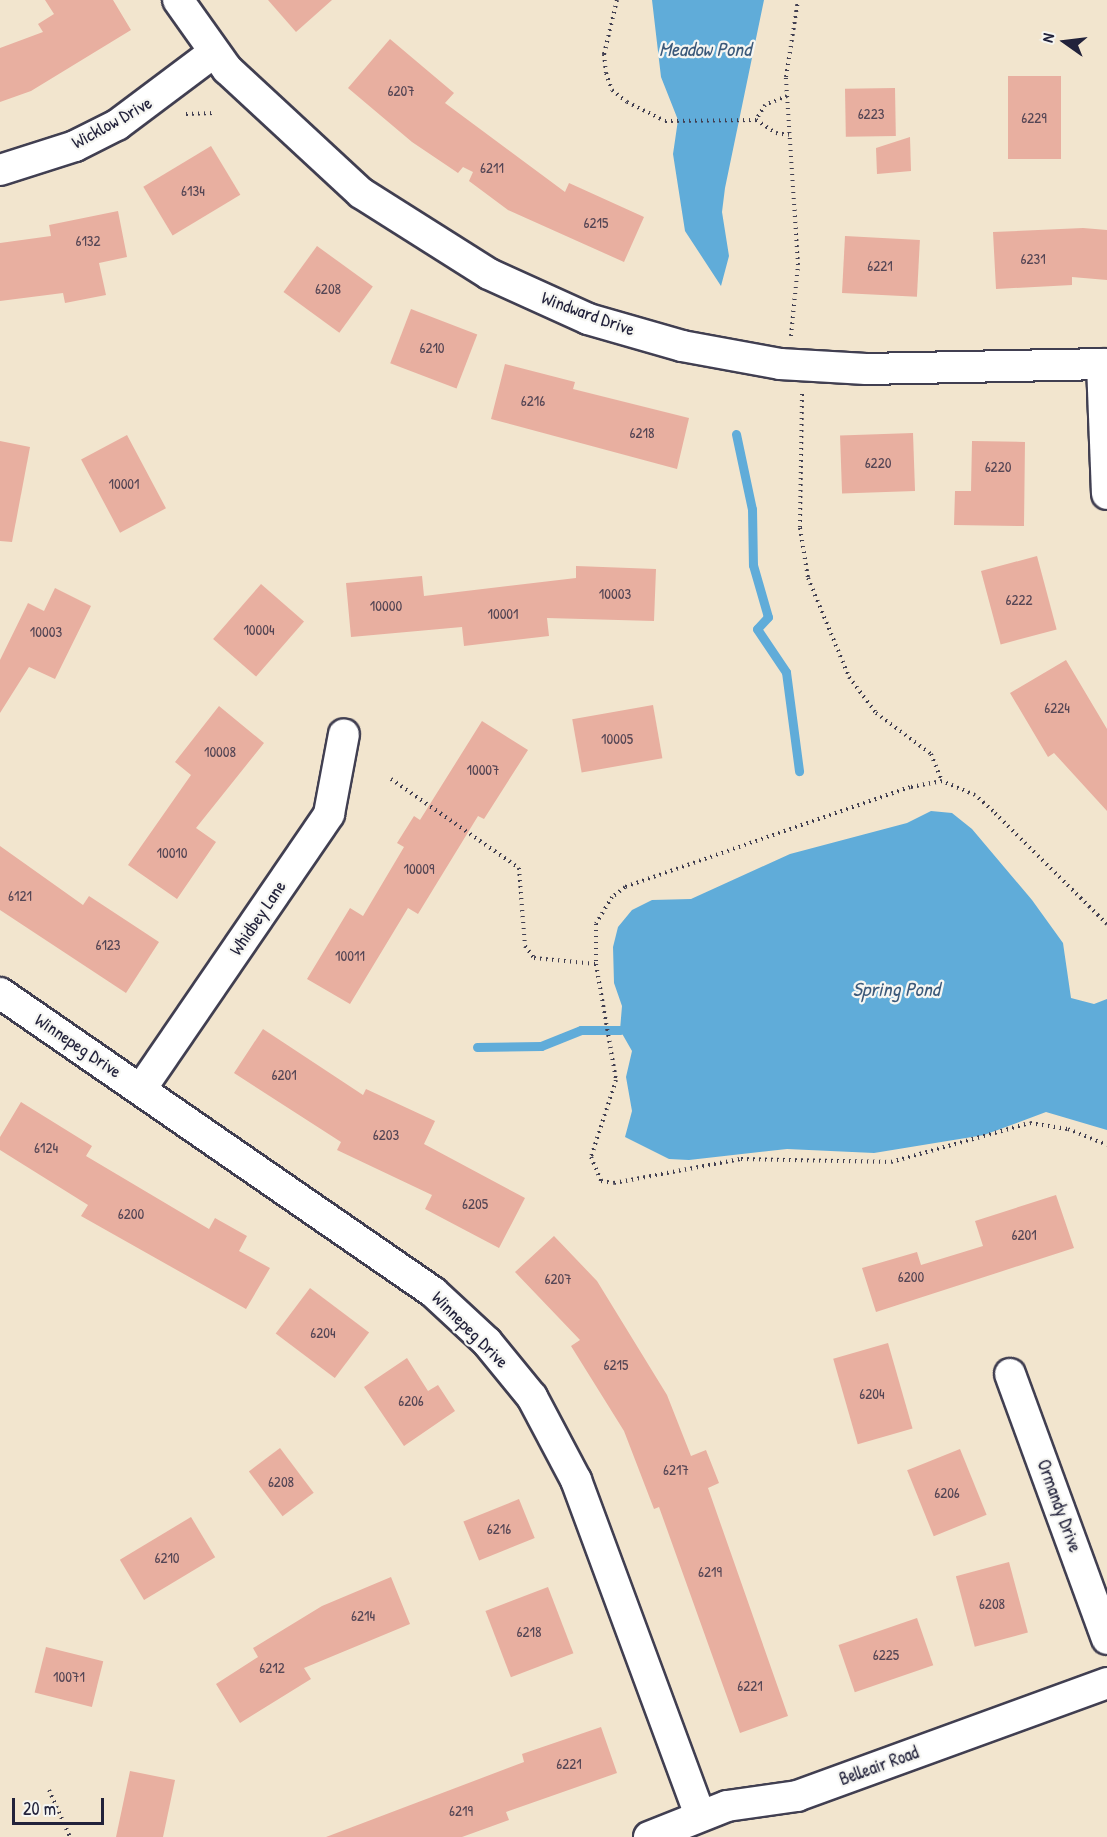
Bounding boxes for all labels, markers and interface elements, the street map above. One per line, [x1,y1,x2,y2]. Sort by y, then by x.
north arrow [1035,12,1095,72]
text: N [1036,31,1059,44]
water label: Meadow Pond [659,36,751,60]
house number: 6207 [387,82,415,100]
street label: Wicklow Drive [68,92,156,154]
house number: 6223 [858,105,884,123]
house number: 6229 [1021,109,1047,127]
house number: 6211 [480,159,504,177]
house number: 6134 [181,182,205,200]
house number: 6215 [584,214,608,232]
house number: 6132 [75,232,101,250]
house number: 6231 [1020,250,1046,268]
house number: 6221 [867,257,893,275]
house number: 6208 [315,280,341,298]
street label: Windward Drive [538,287,638,341]
house number: 6210 [419,339,445,357]
house number: 6216 [521,392,545,410]
house number: 6218 [630,424,654,442]
house number: 6220 [865,454,891,472]
house number: 6220 [985,458,1011,476]
house number: 10001 [108,475,140,493]
house number: 10003 [599,585,631,603]
house number: 6222 [1005,591,1033,609]
house number: 10000 [370,597,402,615]
house number: 10001 [487,605,519,623]
house number: 10004 [243,621,275,639]
house number: 10003 [30,623,62,641]
house number: 6224 [1044,699,1070,717]
house number: 10005 [601,730,633,748]
house number: 10008 [204,743,236,761]
house number: 10007 [466,761,500,779]
house number: 10010 [156,844,188,862]
house number: 10009 [403,860,435,878]
street label: Whidbey Lane [225,877,291,959]
house number: 6121 [8,887,32,905]
house number: 6123 [95,936,121,954]
house number: 10011 [335,947,365,965]
water label: Spring Pond [853,976,939,1000]
street label: Winnepeg Drive [31,1009,125,1083]
house number: 6201 [271,1066,297,1084]
house number: 6203 [373,1126,399,1144]
house number: 6124 [34,1139,58,1157]
house number: 6205 [462,1195,488,1213]
house number: 6200 [118,1205,144,1223]
house number: 6201 [1011,1226,1037,1244]
house number: 6200 [898,1268,924,1286]
house number: 6207 [544,1270,572,1288]
street label: Winnepeg Drive [427,1287,513,1373]
house number: 6204 [310,1324,336,1342]
house number: 6215 [604,1356,628,1374]
house number: 6204 [859,1385,885,1403]
house number: 6206 [398,1392,424,1410]
street label: Ormandy Drive [1032,1457,1086,1555]
house number: 6217 [663,1461,689,1479]
house number: 6208 [268,1473,294,1491]
house number: 6206 [934,1484,960,1502]
house number: 6216 [487,1520,511,1538]
house number: 6210 [154,1549,180,1567]
house number: 6219 [698,1563,722,1581]
house number: 6208 [979,1595,1005,1613]
house number: 6214 [351,1607,375,1625]
house number: 6218 [517,1623,541,1641]
house number: 6225 [873,1646,899,1664]
house number: 6212 [259,1659,285,1677]
house number: 10071 [53,1668,85,1686]
house number: 6221 [737,1677,763,1695]
street label: Belleair Road [836,1742,922,1790]
house number: 6221 [556,1755,582,1773]
scale bar [15,1786,106,1824]
text: 20 m [23,1796,56,1821]
house number: 6219 [449,1802,473,1820]

